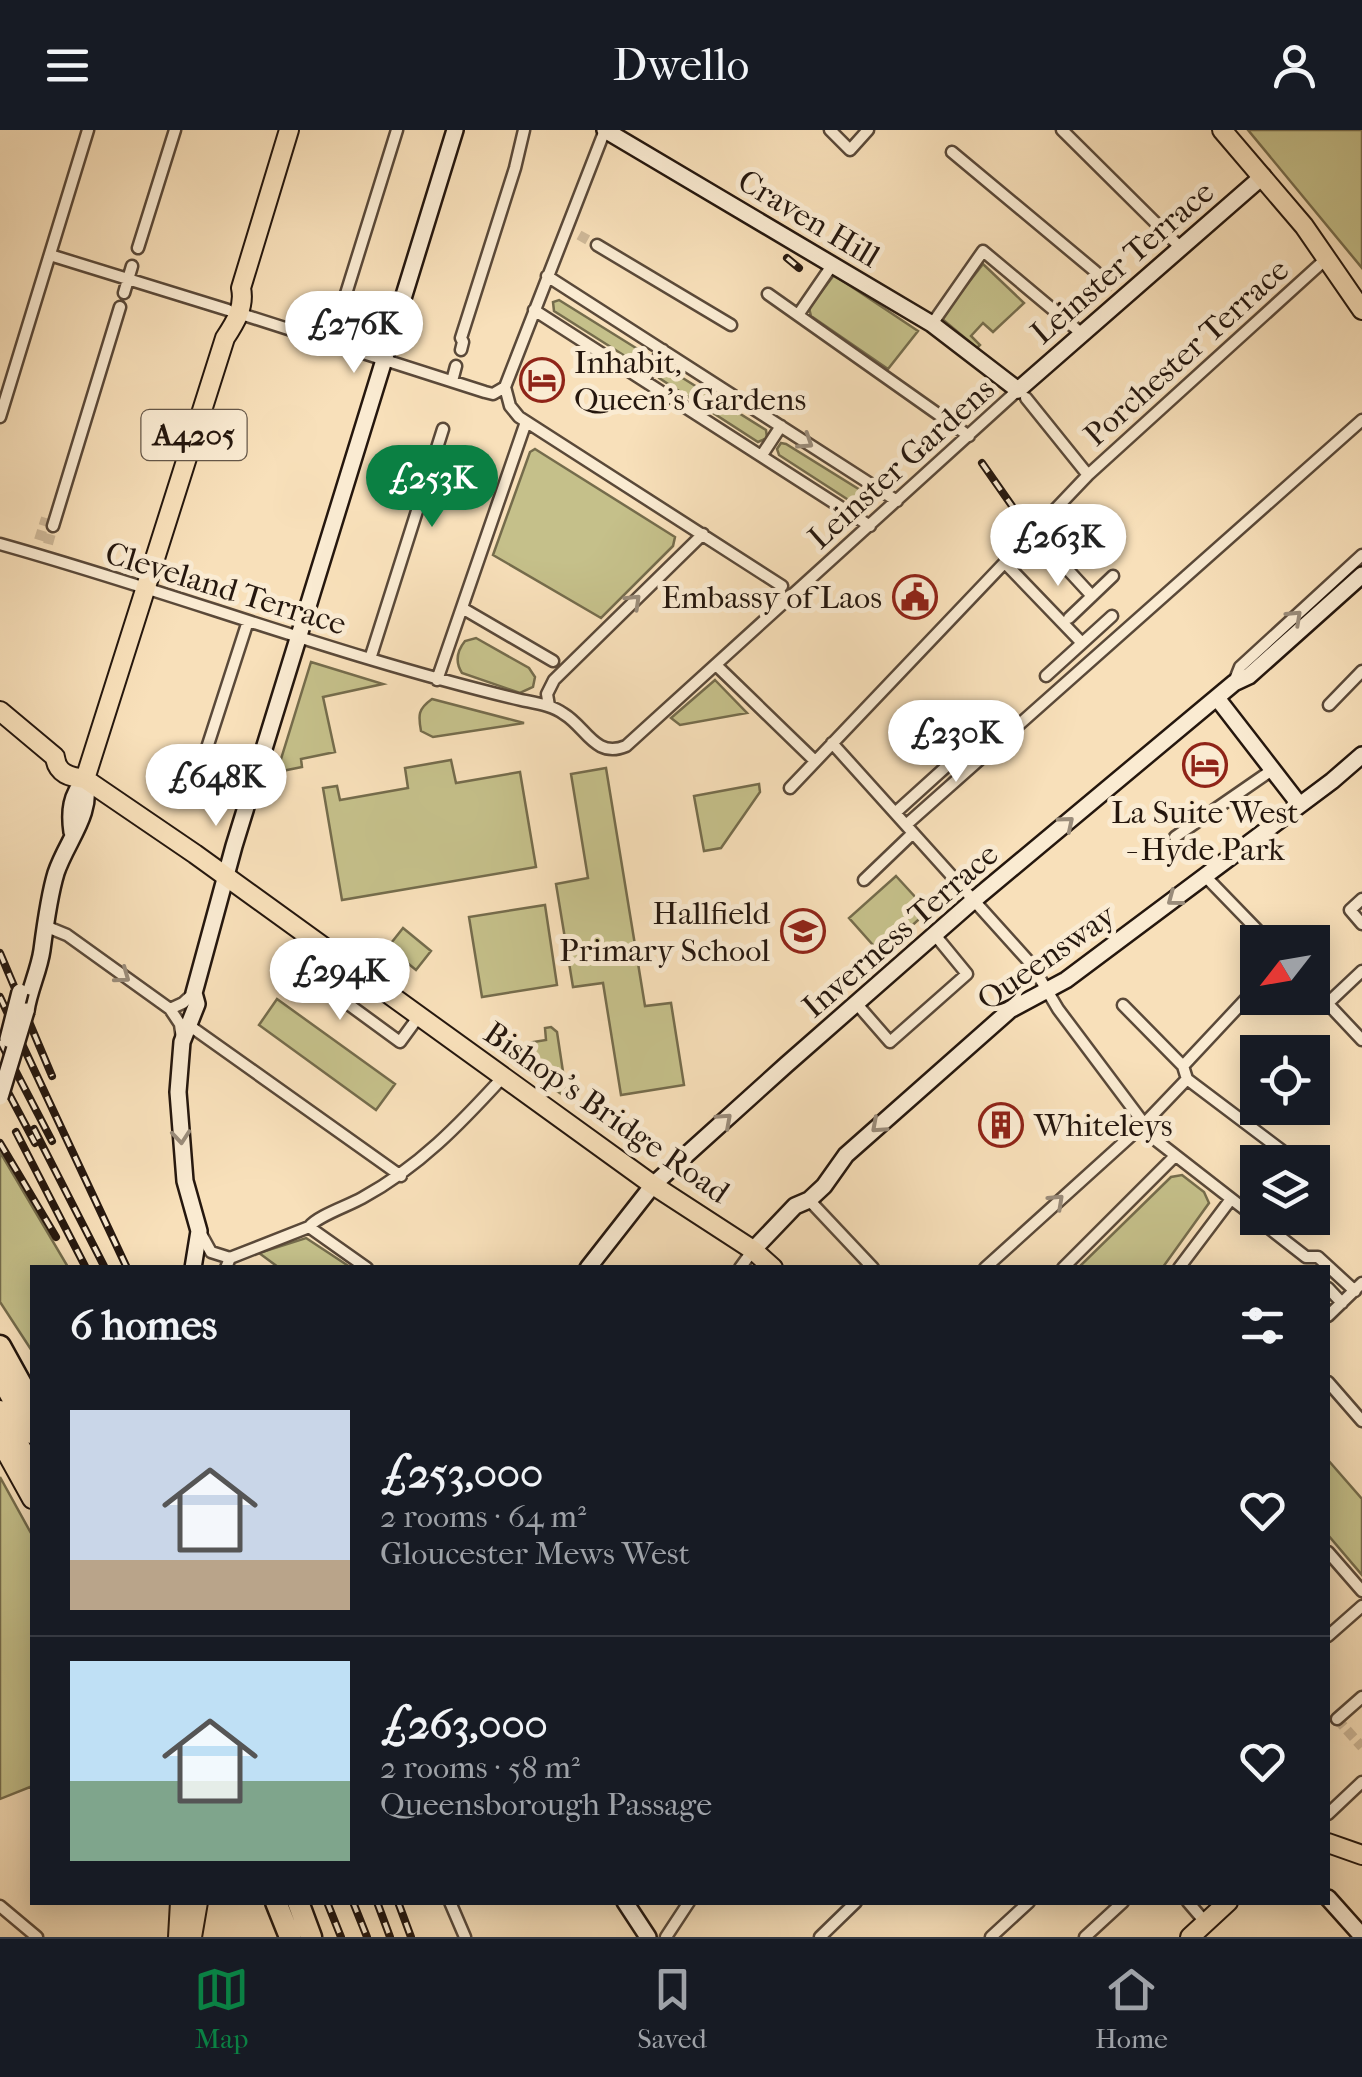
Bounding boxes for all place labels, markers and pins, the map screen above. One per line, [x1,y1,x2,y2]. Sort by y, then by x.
pin: £276K [284,291,424,376]
place label: Inhabit, Queen's Gardens [574,344,806,418]
hotel icon: Inhabit, Queen's Gardens [519,357,565,403]
pin: £253K [362,445,502,530]
pin: £263K [988,504,1128,589]
public building icon: Embassy of Laos [892,574,938,620]
place label: Embassy of Laos [661,579,882,616]
pin: £230K [886,700,1026,785]
hotel icon: La Suite West - Hyde Park [1182,742,1228,788]
pin: £648K [146,744,286,829]
place label: La Suite West - Hyde Park [1111,794,1299,868]
place label: Hallfield Primary School [559,895,771,969]
school or university icon: Hallfield Primary School [780,908,826,954]
pin: £294K [270,938,410,1023]
building icon: Whiteleys [978,1102,1024,1148]
place label: Whiteleys [1033,1107,1172,1144]

